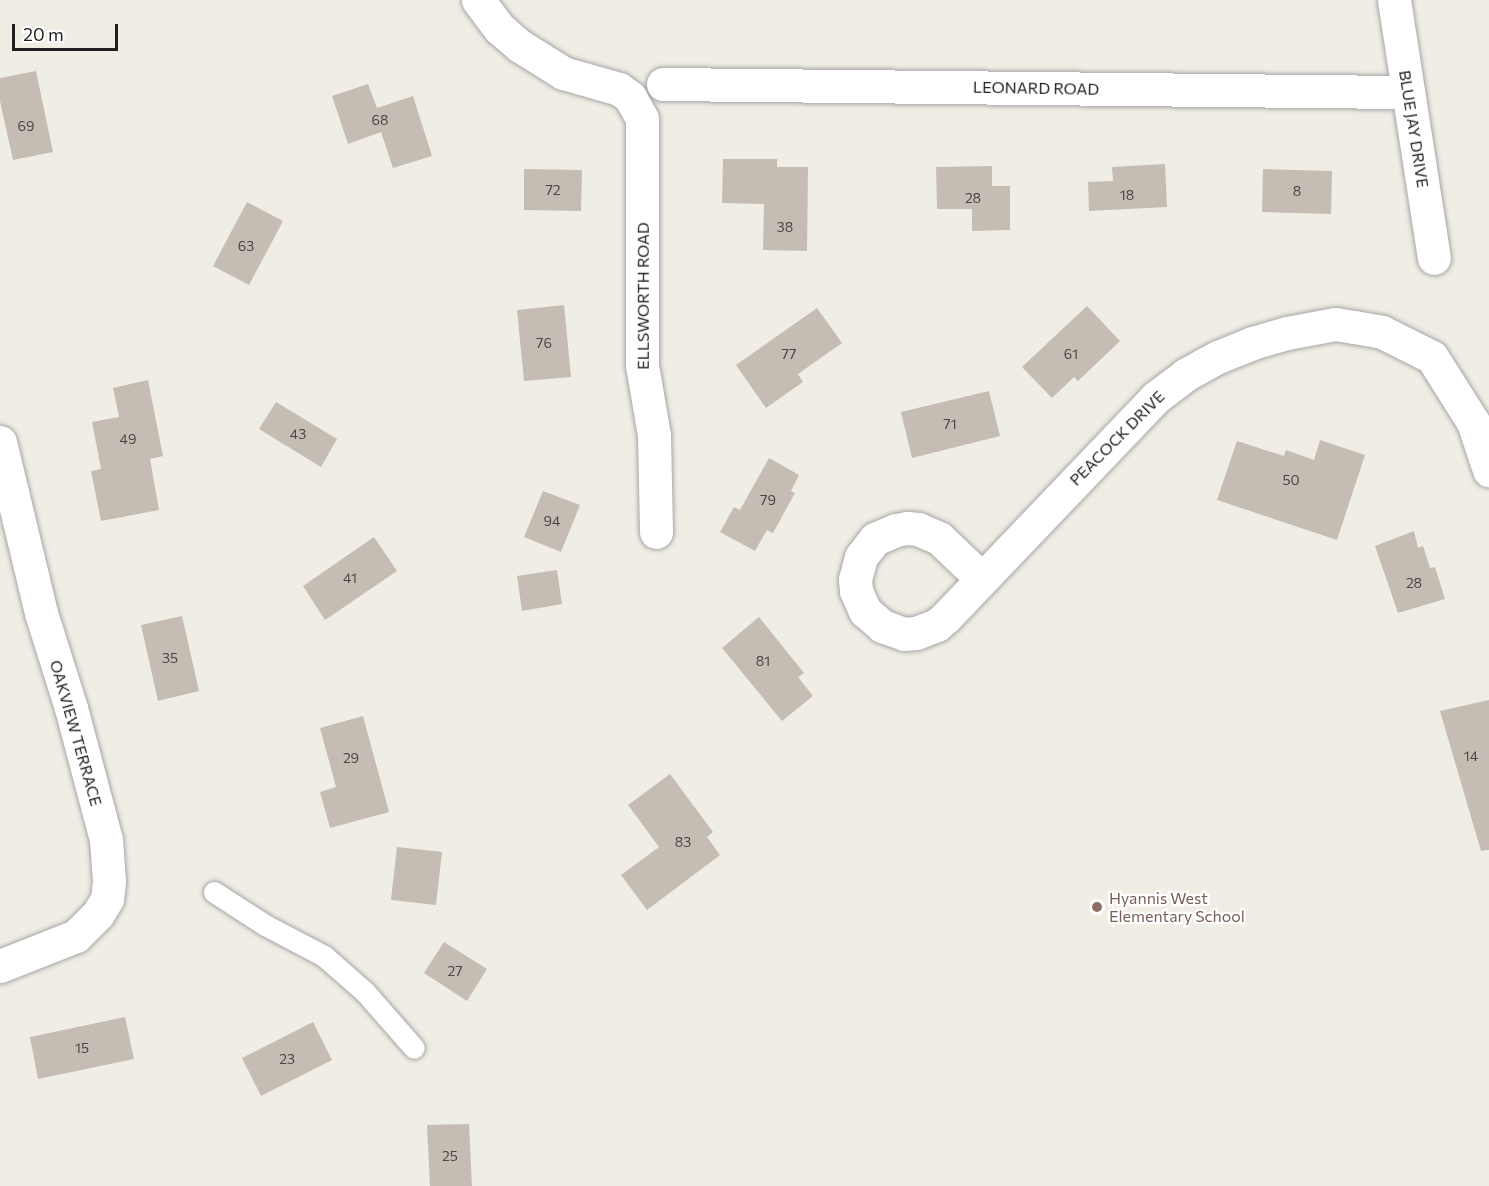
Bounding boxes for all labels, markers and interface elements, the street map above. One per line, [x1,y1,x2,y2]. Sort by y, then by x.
scale bar [15,12,122,50]
text: 20 m [23,23,64,45]
street label: BLUE JAY DRIVE [1395,69,1433,189]
street label: LEONARD ROAD [973,77,1099,99]
house number: 68 [372,112,388,128]
house number: 69 [18,118,34,134]
house number: 72 [545,182,561,198]
house number: 8 [1293,183,1301,199]
house number: 18 [1120,187,1134,203]
house number: 28 [965,190,981,206]
house number: 38 [777,219,793,235]
street label: ELLSWORTH ROAD [633,222,653,370]
house number: 63 [238,238,254,254]
house number: 76 [536,335,552,351]
house number: 77 [782,346,796,362]
house number: 61 [1064,346,1078,362]
street label: PEACOCK DRIVE [1066,387,1168,489]
house number: 71 [943,416,957,432]
house number: 43 [290,426,306,442]
house number: 49 [120,431,136,447]
house number: 50 [1282,472,1300,488]
house number: 79 [760,492,776,508]
house number: 94 [544,513,560,529]
house number: 41 [343,570,357,586]
house number: 28 [1406,575,1422,591]
house number: 35 [162,650,178,666]
house number: 81 [756,653,770,669]
street label: OAKVIEW TERRACE [46,658,106,808]
house number: 14 [1464,748,1478,764]
house number: 29 [343,750,359,766]
house number: 83 [675,834,691,850]
place label: Hyannis West Elementary School [1109,888,1245,926]
marker: Hyannis West Elementary School [1090,900,1104,914]
house number: 27 [447,963,463,979]
house number: 15 [75,1040,89,1056]
house number: 23 [279,1051,295,1067]
house number: 25 [442,1148,458,1164]

